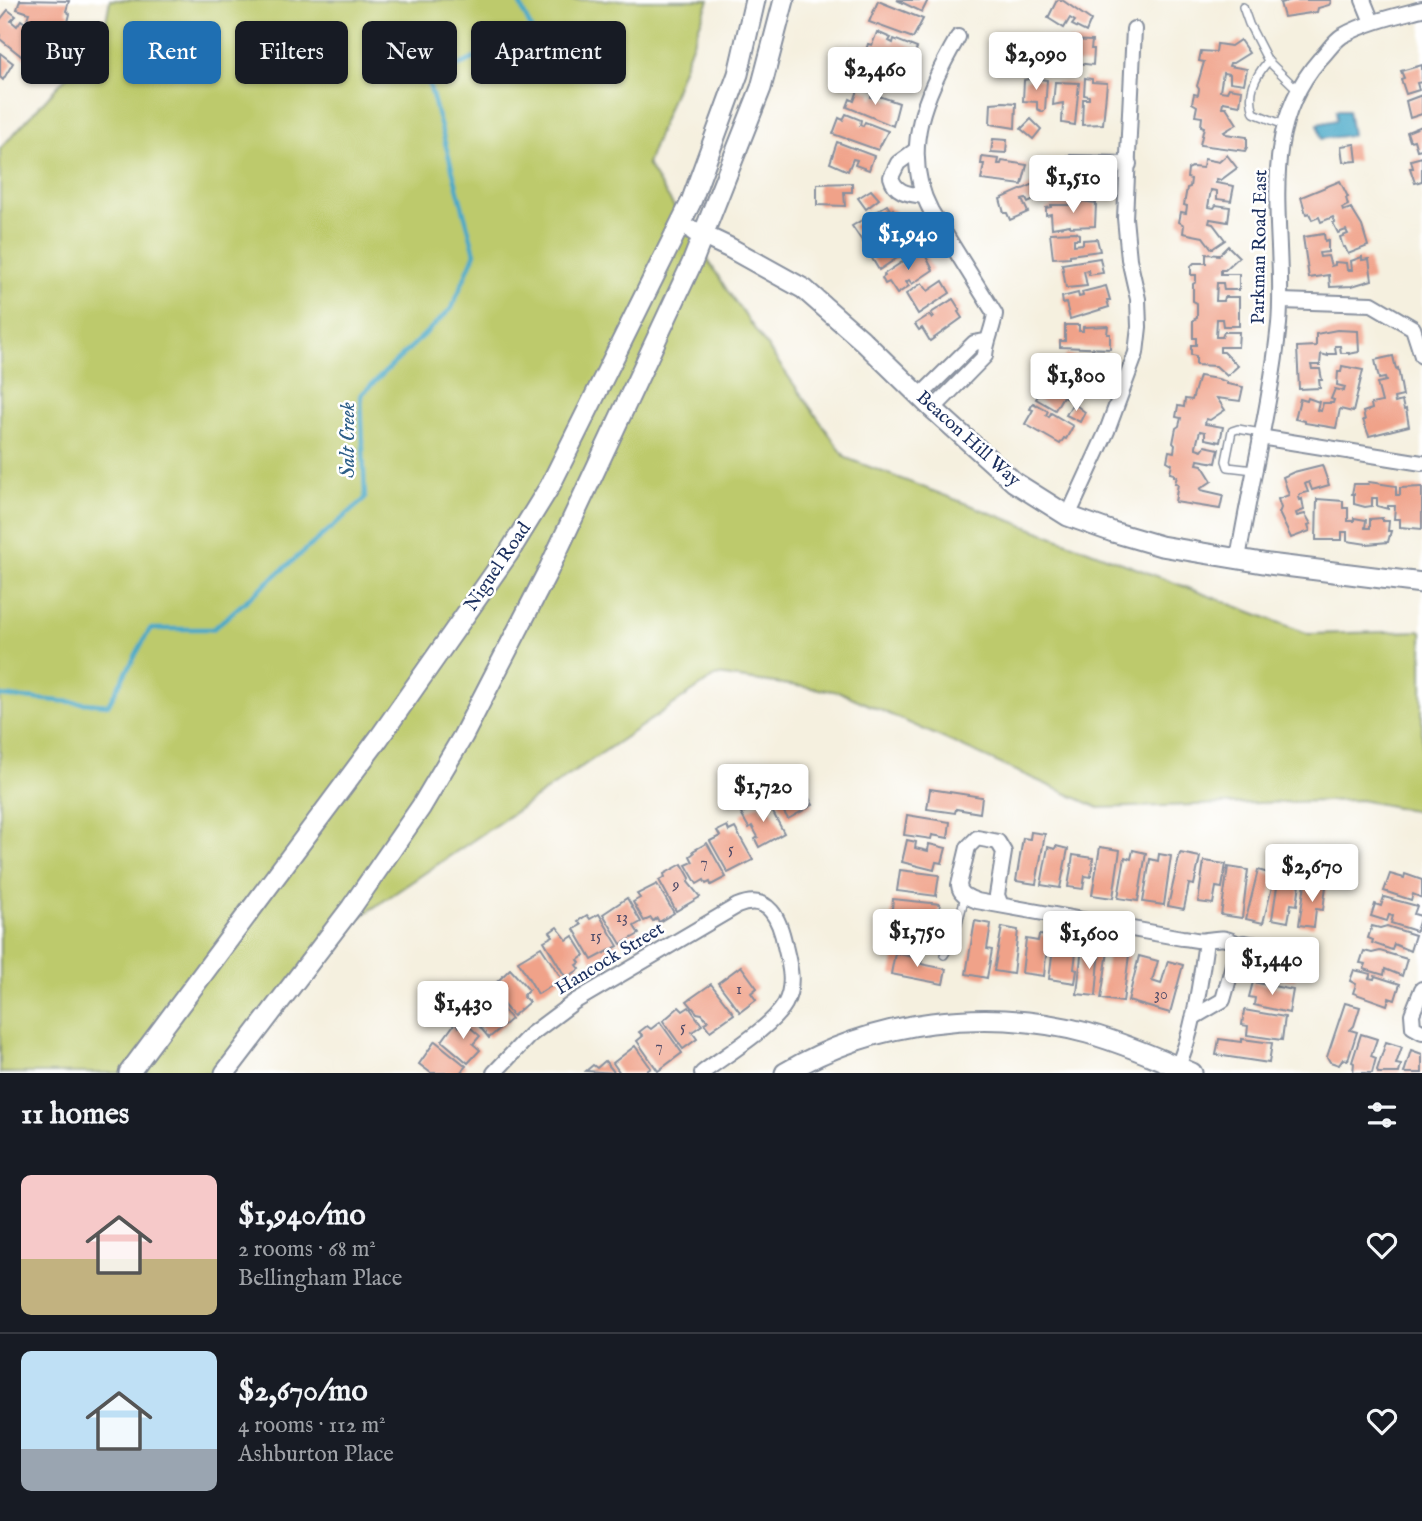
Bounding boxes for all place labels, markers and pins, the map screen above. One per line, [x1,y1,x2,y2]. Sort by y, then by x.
pin: $2,090 [979,32,1093,92]
pin: $2,460 [818,48,932,107]
pin: $1,510 [1016,156,1130,215]
pin: $1,940 [851,212,965,272]
pin: $1,800 [1019,354,1133,413]
pin: $1,720 [706,764,820,824]
pin: $2,670 [1255,844,1369,904]
pin: $1,750 [860,909,974,969]
pin: $1,600 [1032,912,1146,971]
pin: $1,440 [1215,937,1329,997]
pin: $1,430 [406,982,520,1041]

